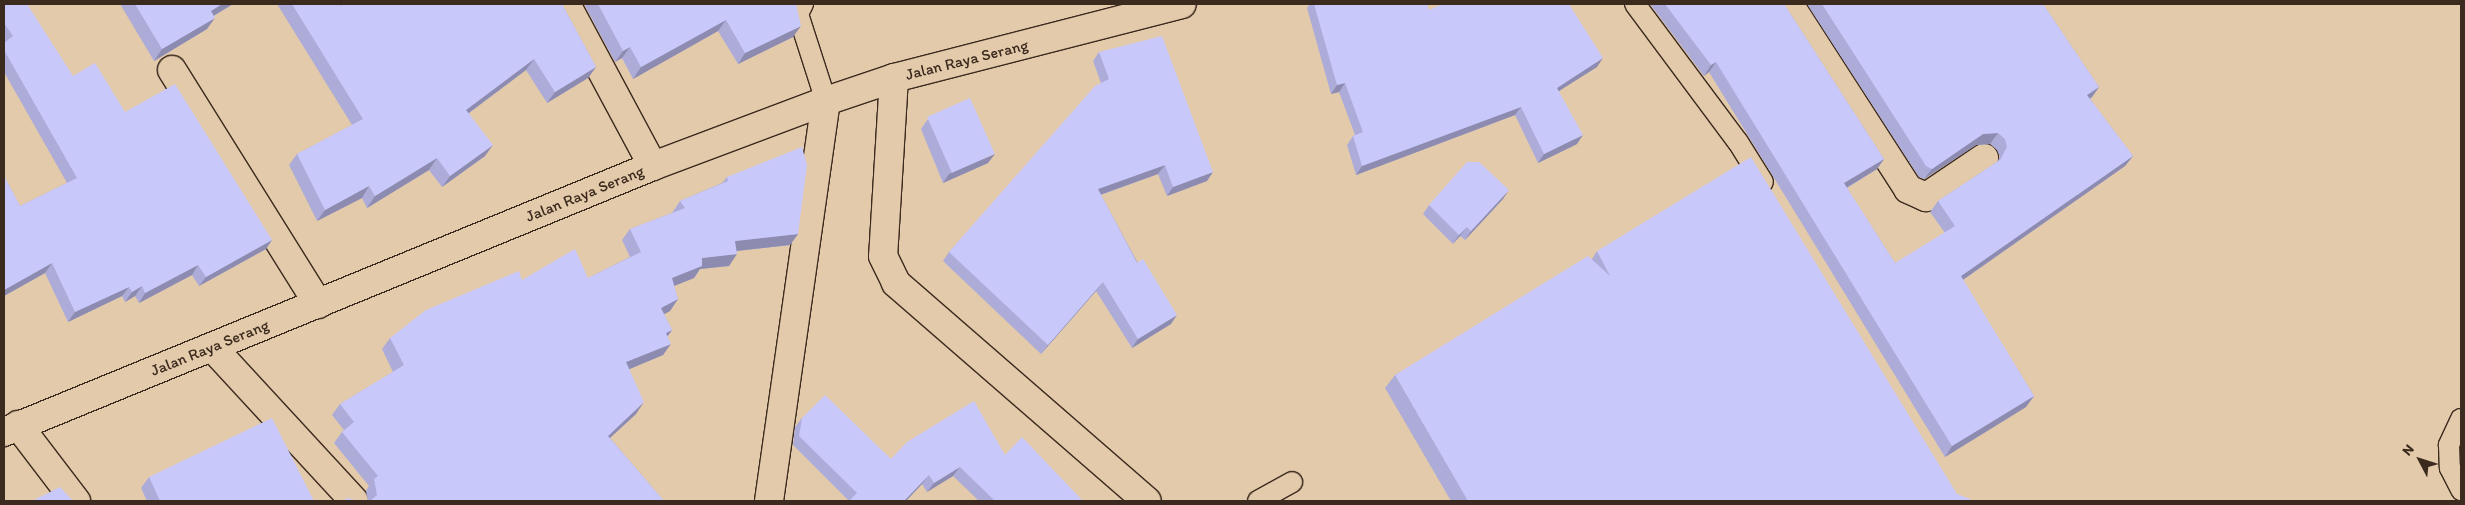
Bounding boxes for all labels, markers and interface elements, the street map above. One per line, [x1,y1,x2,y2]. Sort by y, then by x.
street label: Jalan Raya Serang [904,36,1030,84]
street label: Jalan Raya Serang [524,162,646,226]
street label: Jalan Raya Serang [149,316,271,380]
north arrow [2395,435,2445,485]
text: N [2399,441,2418,459]

